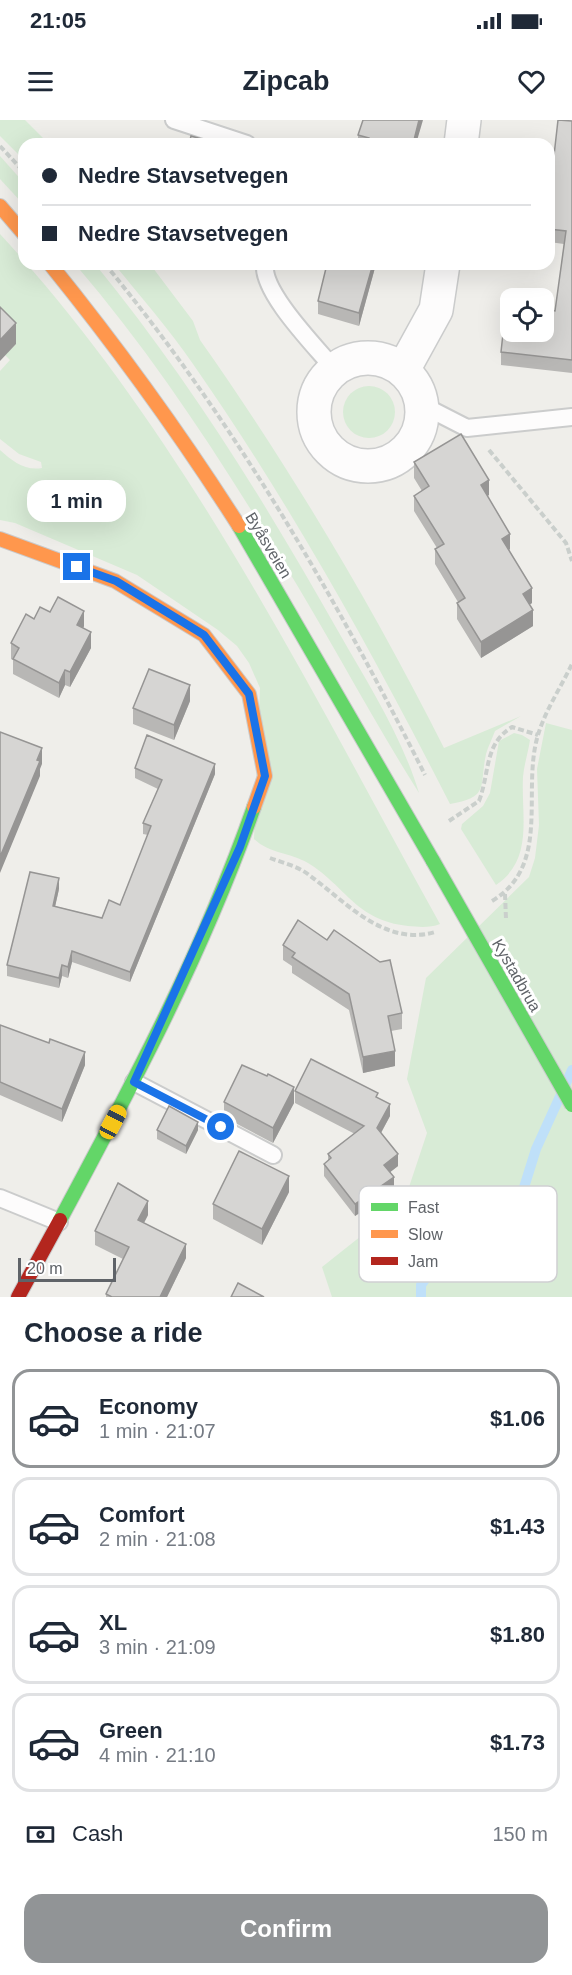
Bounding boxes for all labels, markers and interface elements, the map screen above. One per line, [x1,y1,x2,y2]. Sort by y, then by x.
text: 21:05 [30,8,86,33]
icon: menu [24,65,57,98]
icon: heart [515,65,548,98]
text: Zipcab [242,66,330,96]
text: Nedre Stavsetvegen [78,163,288,188]
text: Nedre Stavsetvegen [78,221,288,246]
map controls [500,288,554,342]
button: locate [500,288,554,342]
callout: 1 min [28,480,127,522]
text: 1 min [50,490,103,512]
street label: Byåsveien [242,509,295,581]
route end [63,553,90,580]
street label: Kystadbrua [489,936,544,1015]
car [97,1102,129,1142]
route start [207,1113,234,1140]
legend [359,1186,557,1282]
text: Fast [408,1199,440,1216]
text: Slow [408,1226,443,1243]
text: Jam [408,1253,438,1270]
scale bar [18,1255,116,1282]
text: 20 m [27,1260,63,1277]
text: Choose a ride [24,1318,203,1348]
icon: car [27,1392,81,1446]
text: Economy [99,1394,198,1419]
text: $1.06 [490,1406,545,1431]
text: 1 min · 21:07 [99,1420,216,1442]
icon: car [27,1500,81,1554]
text: Comfort [99,1502,185,1527]
text: $1.43 [490,1514,545,1539]
text: 2 min · 21:08 [99,1528,216,1550]
icon: car [27,1608,81,1662]
text: XL [99,1610,127,1635]
text: $1.80 [490,1622,545,1647]
text: 3 min · 21:09 [99,1636,216,1658]
icon: car [27,1716,81,1770]
text: Green [99,1718,163,1743]
text: $1.73 [490,1730,545,1755]
text: 4 min · 21:10 [99,1744,216,1766]
icon: cash [24,1818,57,1851]
text: Cash [72,1821,123,1846]
text: 150 m [492,1823,548,1845]
button: Confirm [24,1894,548,1963]

